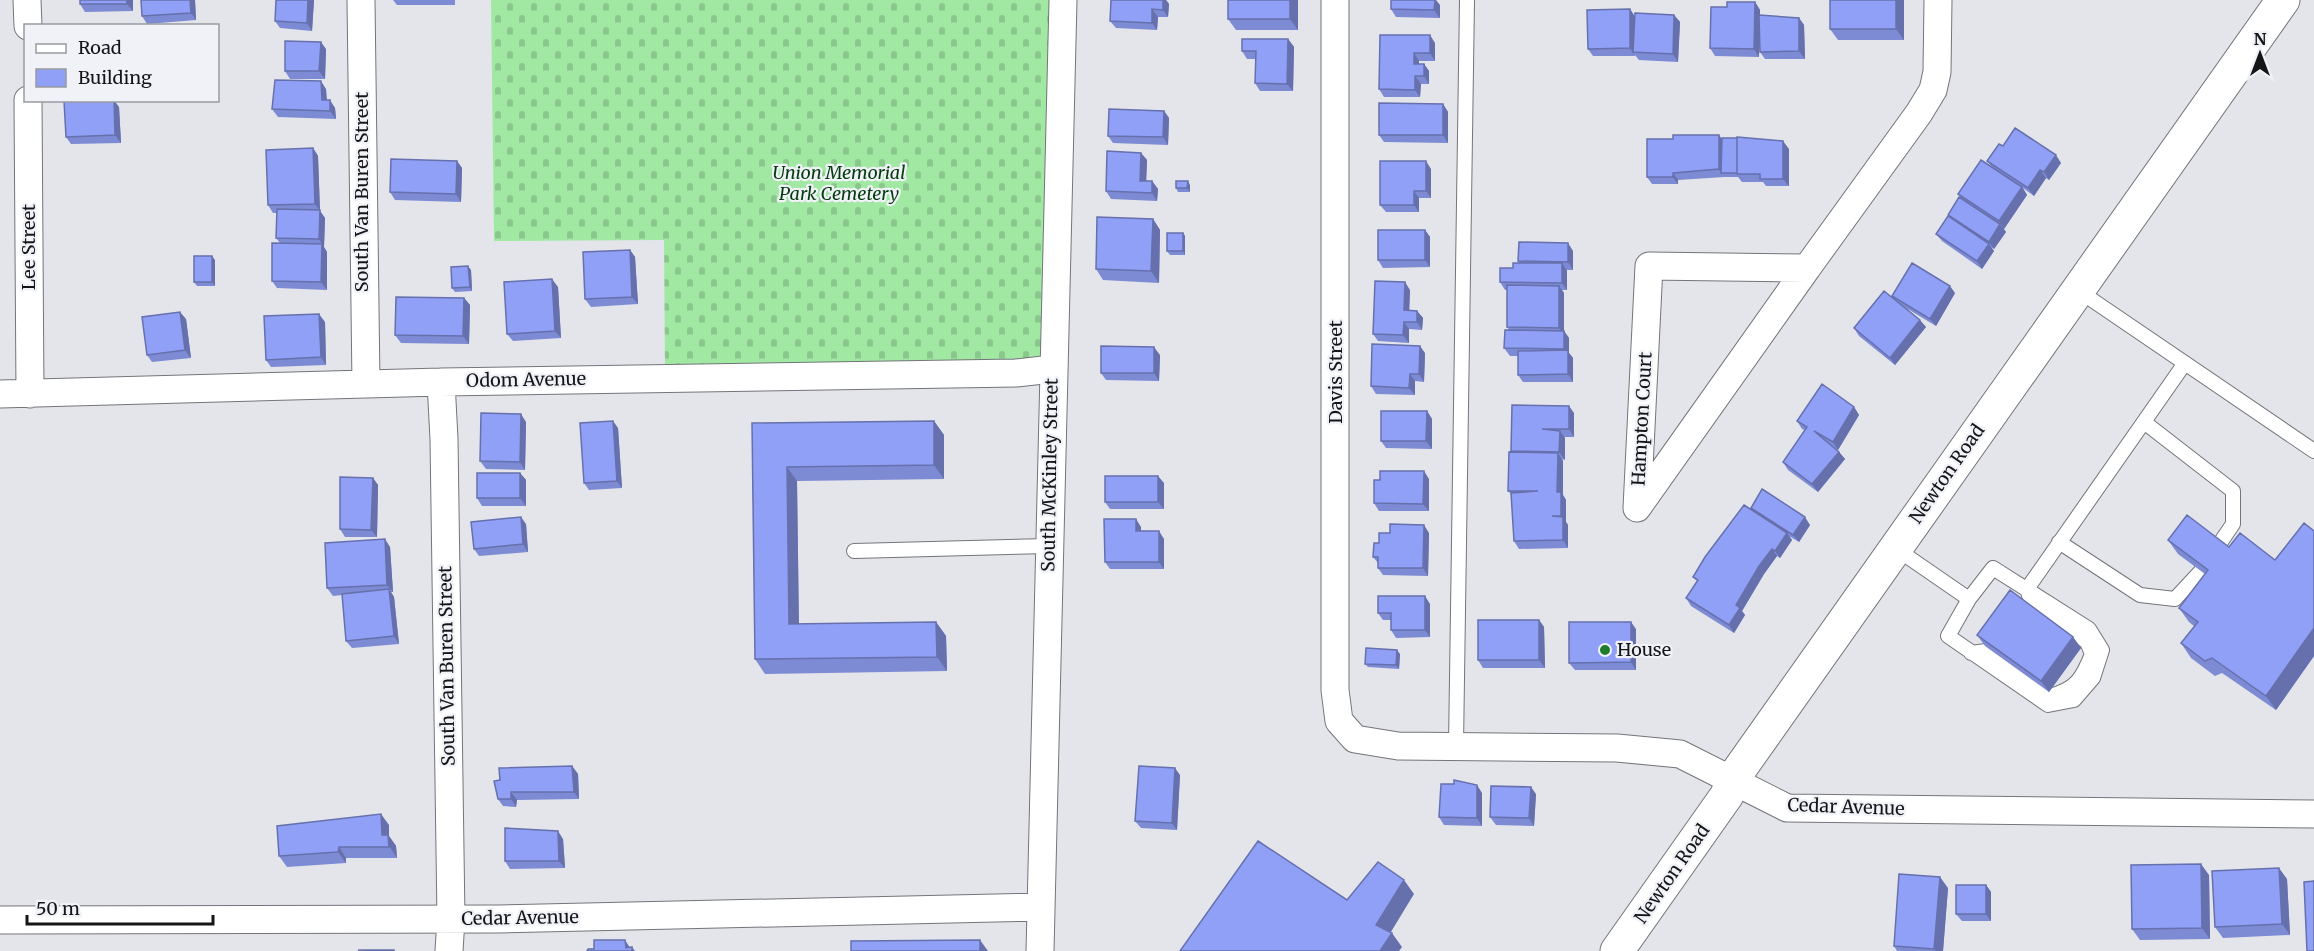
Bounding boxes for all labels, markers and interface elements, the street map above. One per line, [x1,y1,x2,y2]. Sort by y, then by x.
legend [24,24,219,102]
north arrow [2230,24,2290,84]
text: N [2254,29,2267,49]
text: Road [78,36,122,59]
text: Building [78,66,152,89]
street label: South Van Buren Street [350,92,373,292]
park label: Union Memorial Park Cemetery [772,161,906,205]
street label: Lee Street [17,204,40,290]
street label: Davis Street [1324,320,1347,424]
street label: Hampton Court [1627,351,1656,487]
street label: Odom Avenue [466,367,586,392]
street label: South McKinley Street [1036,378,1063,572]
street label: Newton Road [1904,420,1989,528]
street label: South Van Buren Street [433,566,460,766]
place label: House [1617,638,1671,661]
marker: House [1598,643,1612,657]
street label: Cedar Avenue [1787,793,1905,820]
street label: Newton Road [1629,820,1714,928]
scale bar [27,888,213,926]
text: 50 m [36,897,80,920]
street label: Cedar Avenue [461,905,579,930]

